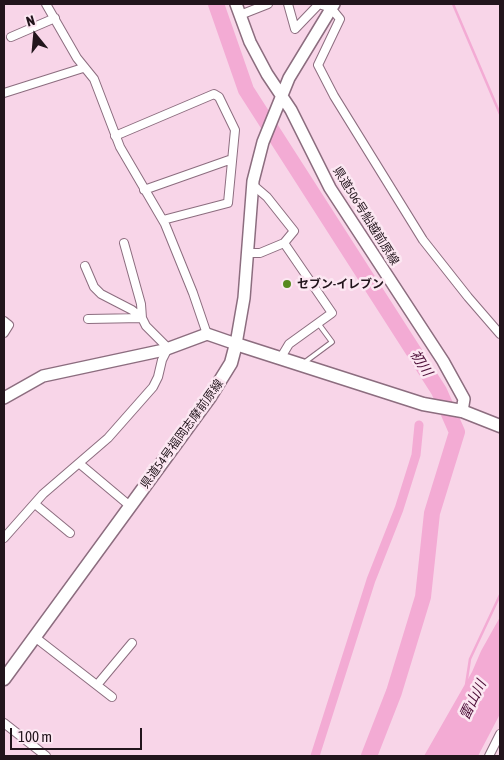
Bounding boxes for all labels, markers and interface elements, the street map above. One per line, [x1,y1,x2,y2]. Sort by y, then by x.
north arrow [10,10,60,60]
text: N [24,12,37,30]
street label: 県道506号船越前原線 [330,164,402,268]
place label: セブン-イレブン [297,277,384,291]
marker: セブン-イレブン [281,278,293,290]
water label: 初川 [406,347,436,379]
street label: 県道54号福岡志摩前原線 [138,377,226,491]
water label: 雷山川 [456,677,490,723]
scale bar [12,718,145,750]
text: 100 m [18,728,52,745]

